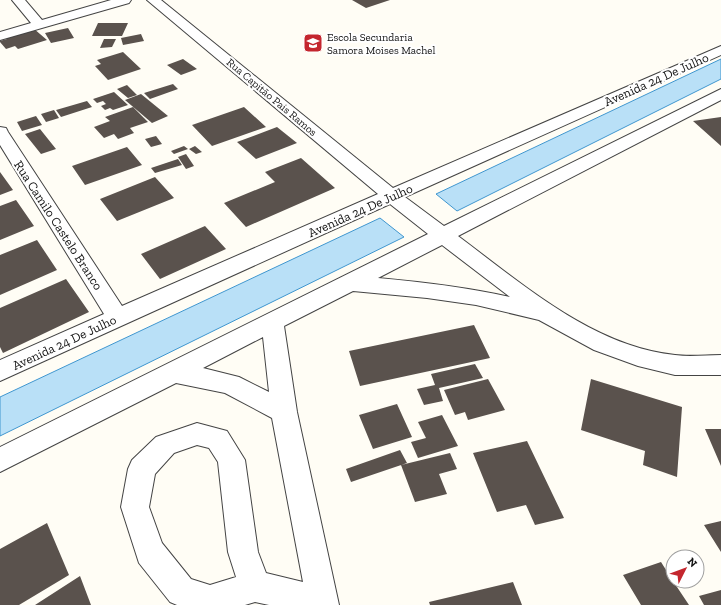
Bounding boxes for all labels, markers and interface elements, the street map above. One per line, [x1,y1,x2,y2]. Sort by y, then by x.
place label: Escola Secundaria Samora Moises Machel [327,31,436,57]
school or university icon: Escola Secundaria Samora Moises Machel [302,32,324,54]
street label: Avenida 24 De Julho [602,50,711,109]
street label: Rua Capitão Pais Ramos [224,56,320,139]
street label: Rua Camilo Castelo Branco [11,158,106,293]
street label: Avenida 24 De Julho [306,181,415,240]
street label: Avenida 24 De Julho [10,312,119,373]
north arrow [665,549,705,589]
text: N [684,555,700,571]

